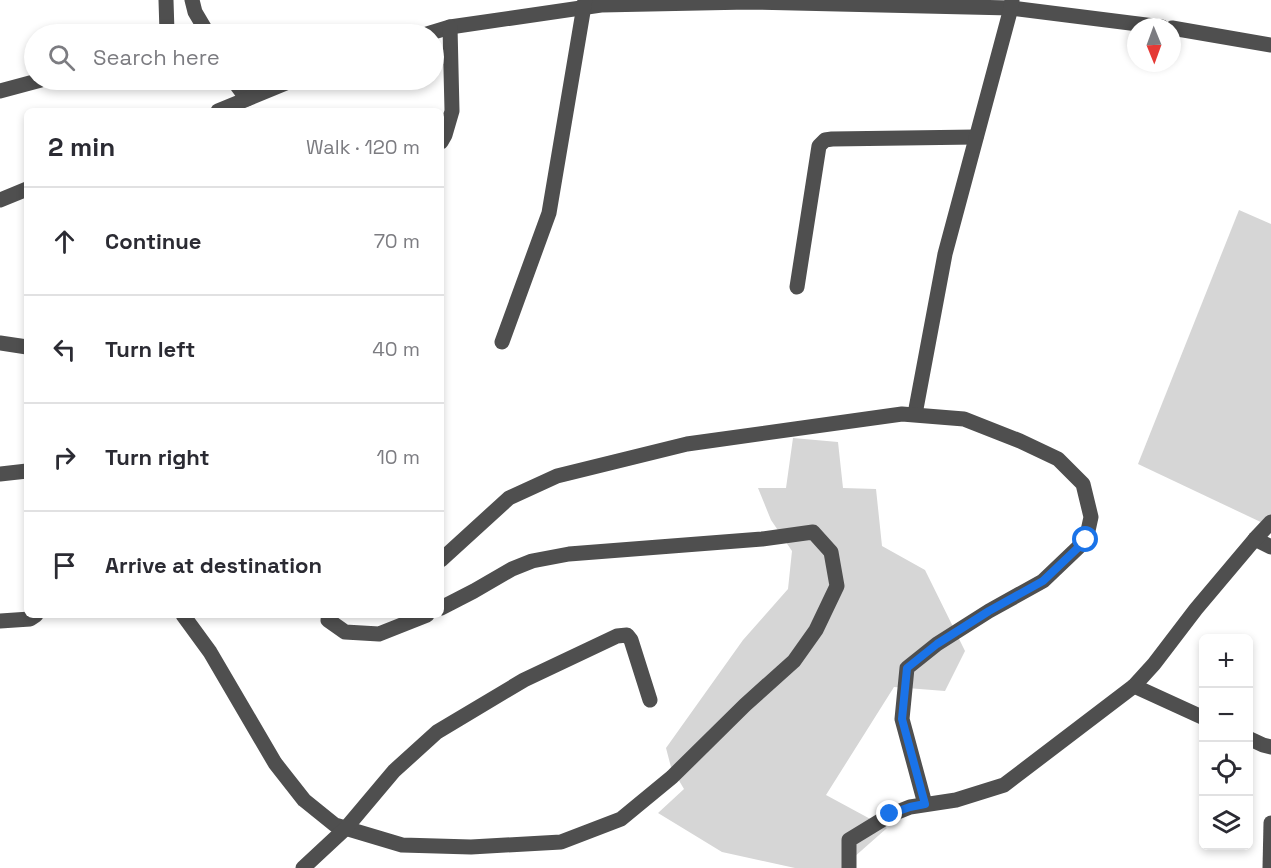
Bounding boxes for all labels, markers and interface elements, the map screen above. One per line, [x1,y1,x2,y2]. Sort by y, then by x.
north arrow [1127,18,1181,72]
search box [24,24,444,90]
icon: search [45,41,78,74]
text: Search here [93,43,220,71]
text: 2 min [48,130,115,164]
text: Walk · 120 m [306,134,420,160]
icon: ahead [48,225,81,258]
text: Continue [105,227,201,255]
text: 70 m [374,228,420,254]
icon: left [48,333,81,366]
text: Turn left [105,335,195,363]
text: 40 m [372,336,420,362]
icon: right [48,441,81,474]
text: Turn right [105,443,210,471]
text: 10 m [376,444,420,470]
route start [1072,526,1098,552]
icon: arrive [48,549,81,582]
text: Arrive at destination [105,551,322,579]
map controls [1199,634,1253,850]
button: + [1199,634,1253,688]
button: − [1199,688,1253,742]
button: locate [1199,742,1253,796]
button: layers [1199,796,1253,850]
route end [876,800,902,826]

